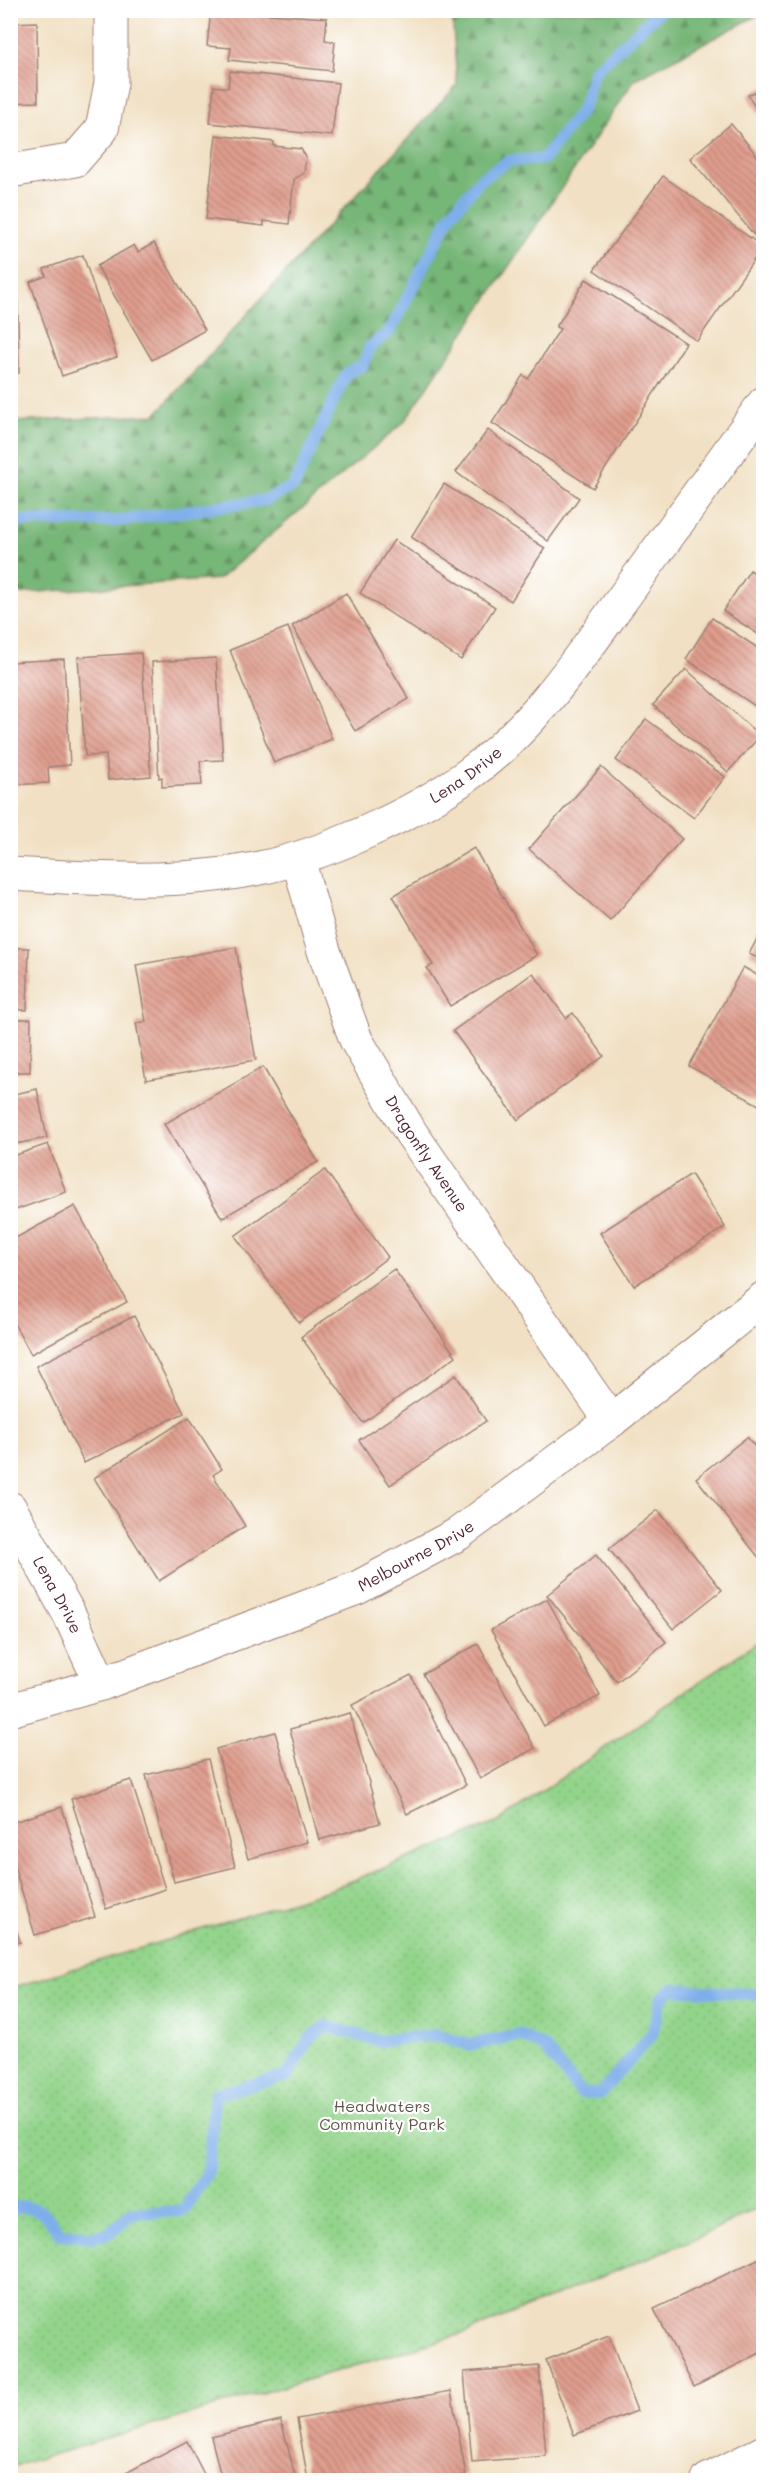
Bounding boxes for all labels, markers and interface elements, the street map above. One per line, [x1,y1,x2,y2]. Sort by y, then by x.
street label: Lena Drive [425,741,506,808]
street label: Dragonfly Avenue [381,1091,473,1216]
street label: Melbourne Drive [354,1515,478,1596]
street label: Lena Drive [29,1552,87,1636]
park label: Headwaters Community Park [319,2095,445,2134]

